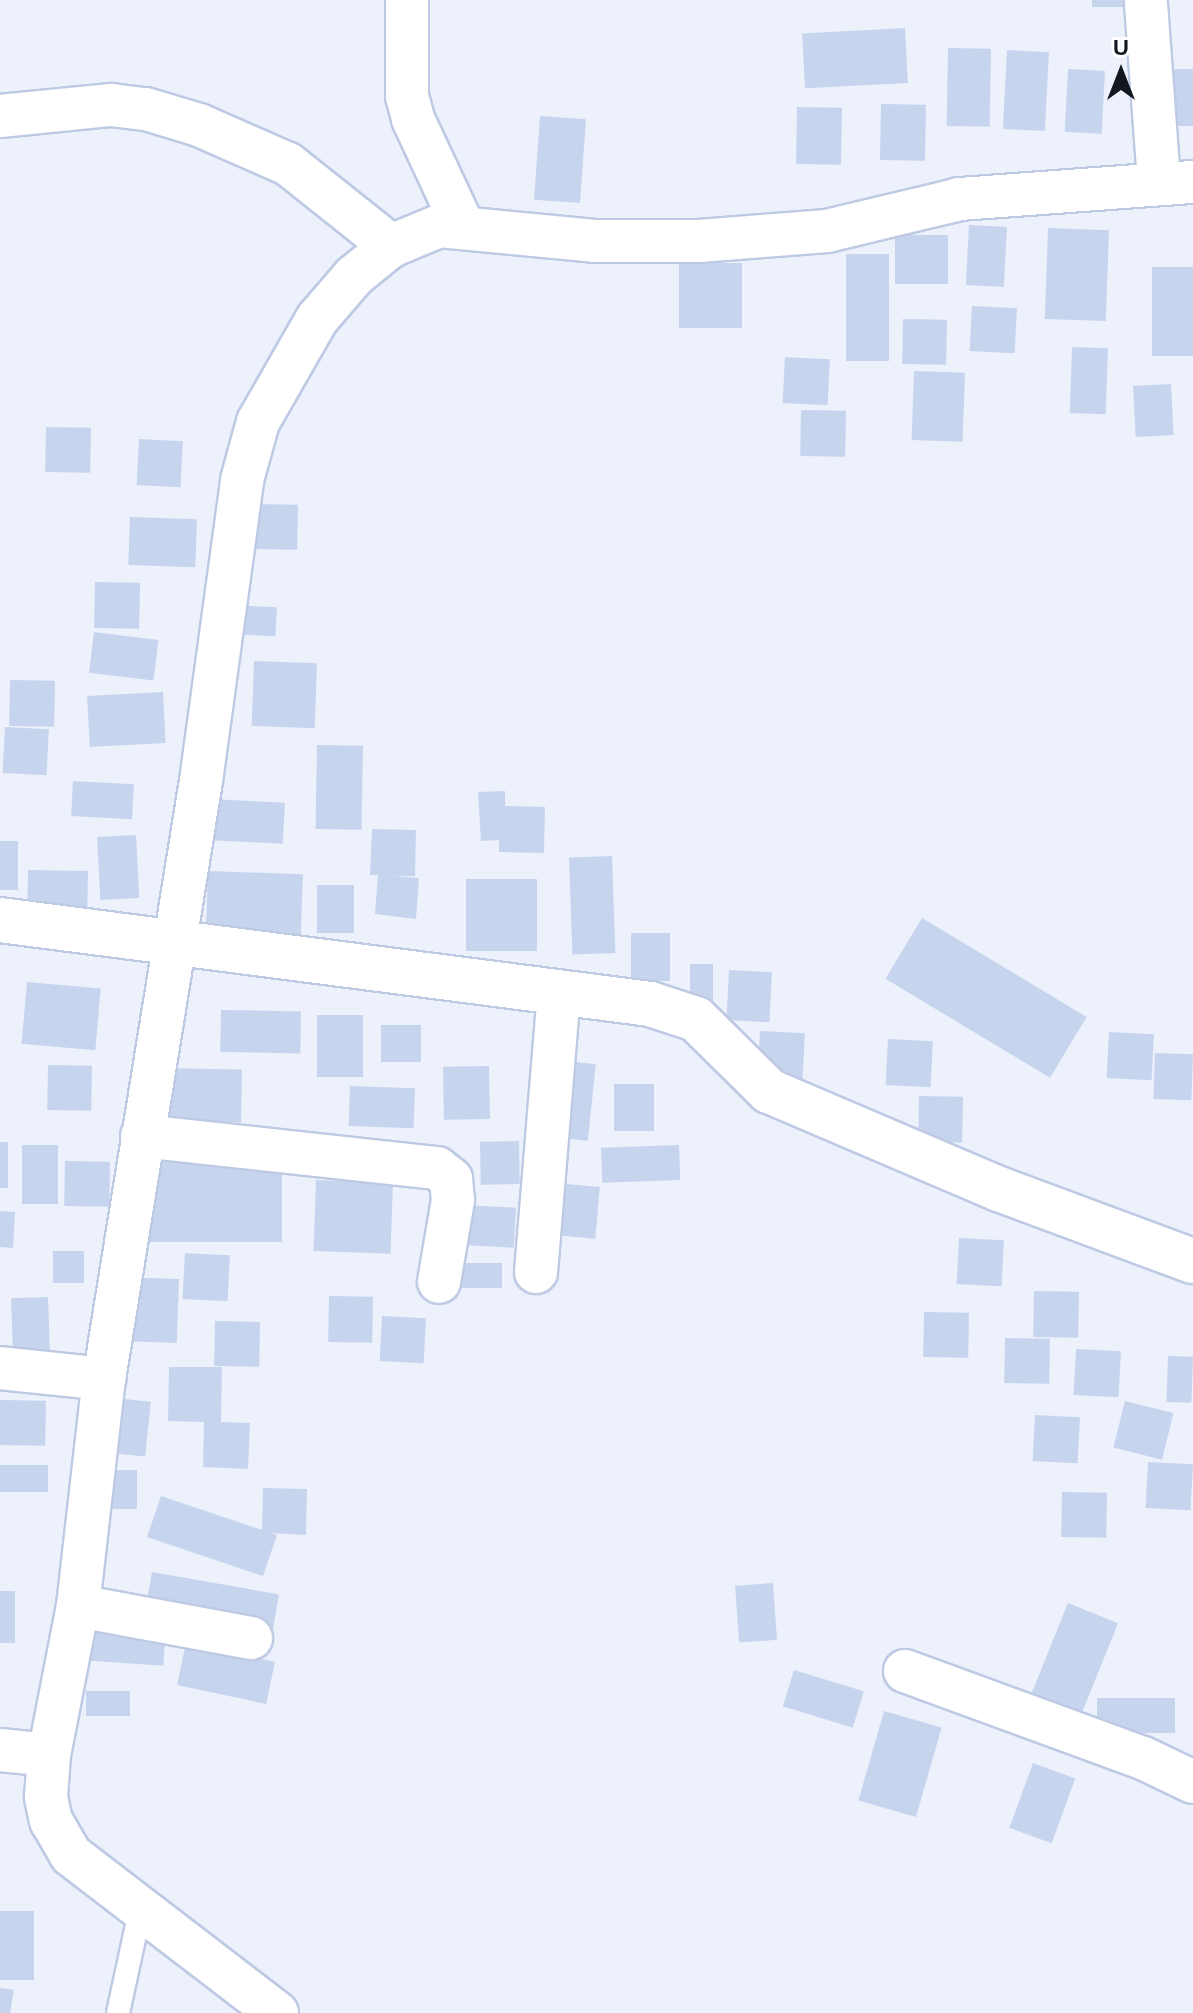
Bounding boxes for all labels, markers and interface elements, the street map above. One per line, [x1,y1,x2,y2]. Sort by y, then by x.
north arrow [1081,32,1161,112]
text: U [1113,35,1129,60]

